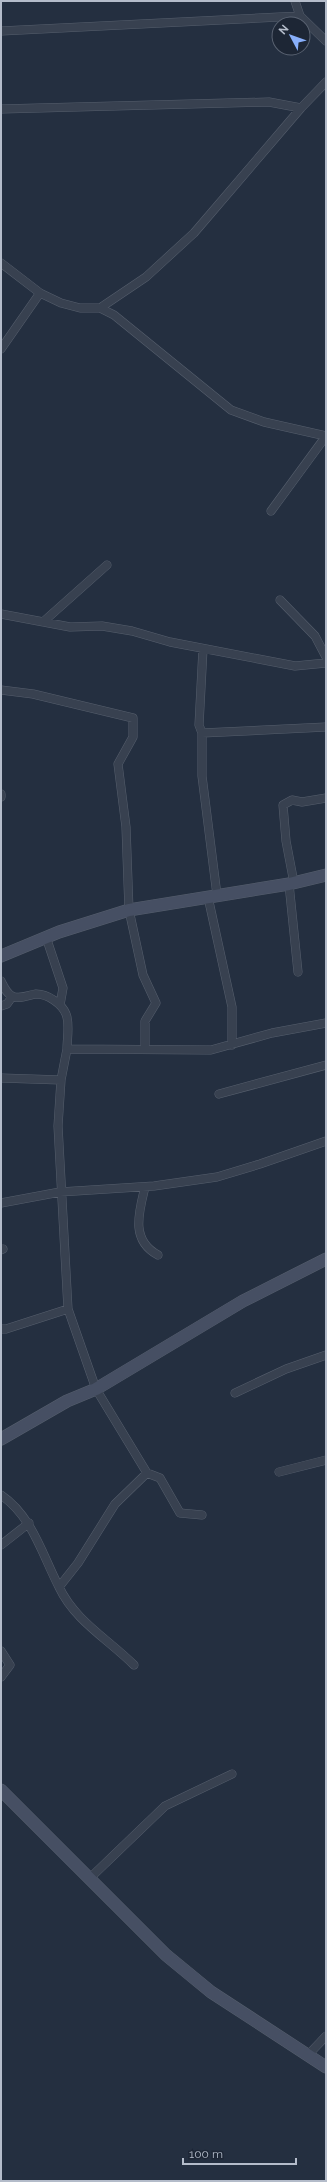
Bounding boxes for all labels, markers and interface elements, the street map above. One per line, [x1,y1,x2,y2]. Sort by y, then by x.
north arrow [271,16,311,56]
text: N [276,22,291,37]
scale bar [183,2140,296,2166]
text: 100 m [189,2147,223,2161]

